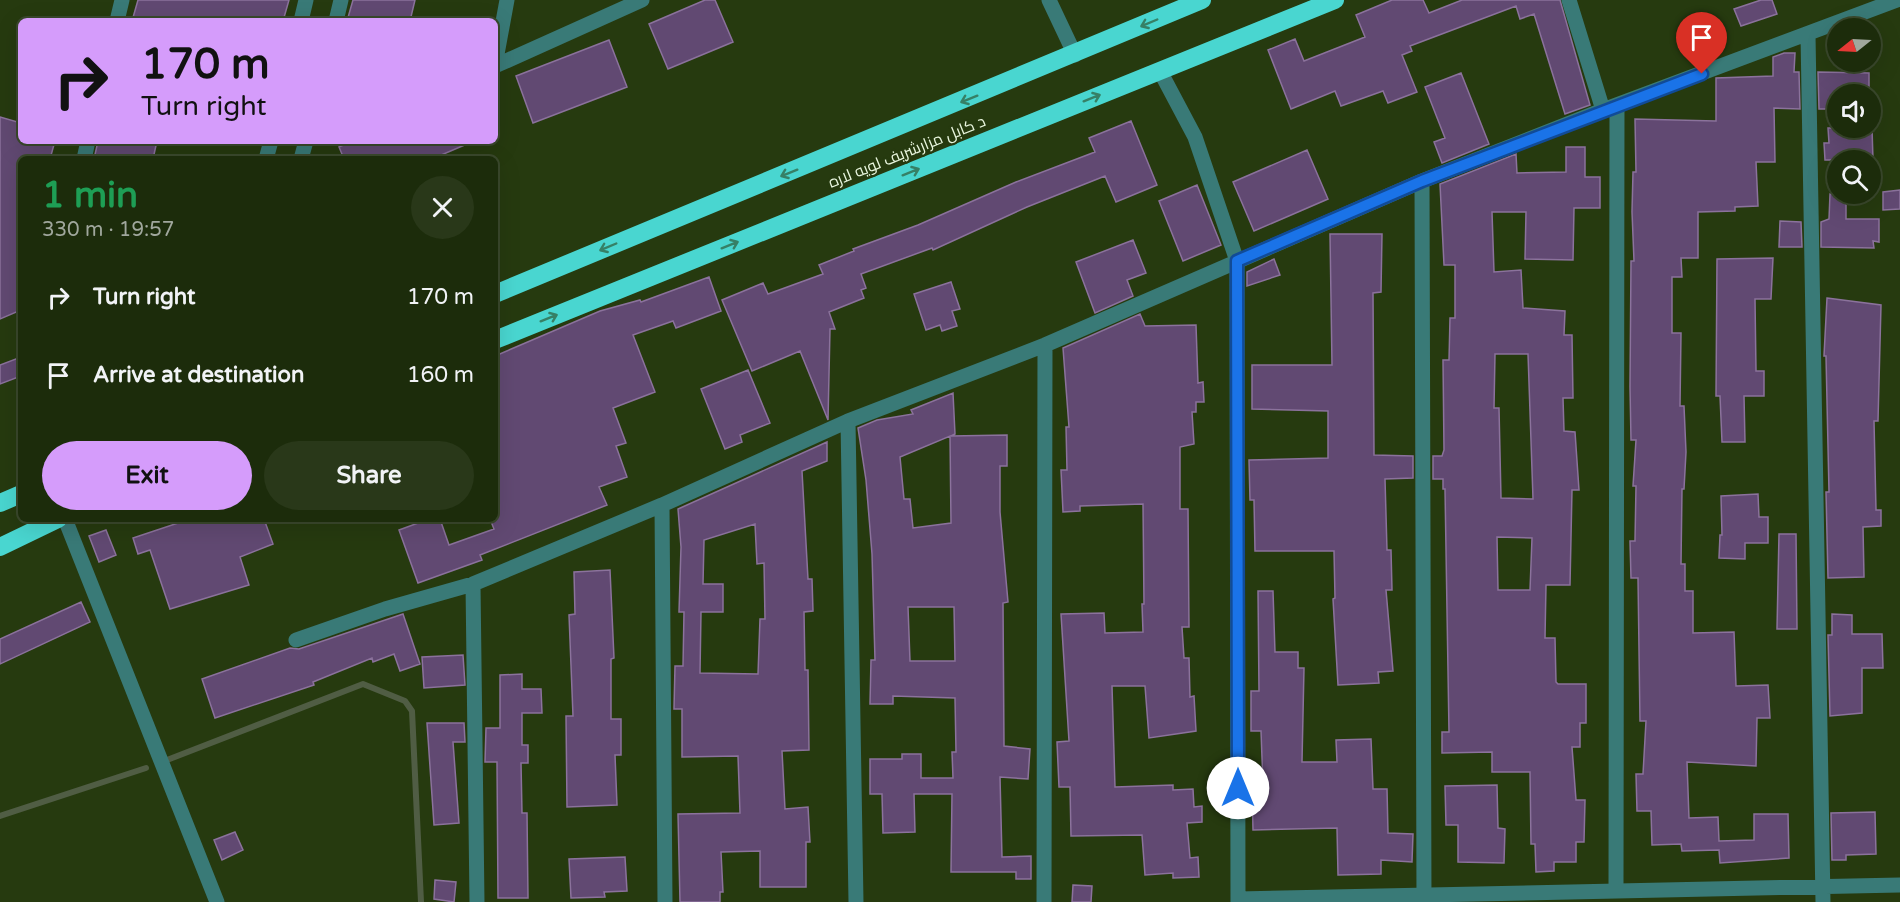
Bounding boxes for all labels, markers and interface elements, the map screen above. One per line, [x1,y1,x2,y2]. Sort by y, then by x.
pin [1676,12,1727,74]
one-way arrow [1140,18,1158,29]
north arrow [1827,18,1881,72]
map controls [1827,18,1881,204]
icon: arrive [1685,21,1718,54]
text: 170 m [141,39,270,90]
icon: right [42,42,120,120]
button: sound [1827,84,1881,138]
text: Turn right [141,90,267,123]
one-way arrow [1082,92,1100,103]
one-way arrow [960,94,979,105]
street label: د کابل مزارشریف لویه لاره [825,111,989,193]
button: search [1827,150,1881,204]
one-way arrow [901,165,919,176]
one-way arrow [780,168,798,179]
text: 1 min [42,174,138,217]
button: close [411,176,474,239]
text: 330 m · 19:57 [42,218,174,242]
one-way arrow [720,239,739,250]
one-way arrow [599,242,618,253]
icon: right [42,281,75,314]
text: Turn right [93,284,195,310]
text: 170 m [407,284,474,310]
one-way arrow [539,312,558,323]
icon: arrive [42,359,75,392]
text: Arrive at destination [93,362,304,388]
text: 160 m [407,362,474,388]
button: Exit [42,441,252,510]
button: Share [264,441,474,510]
position arrow [1206,756,1270,820]

